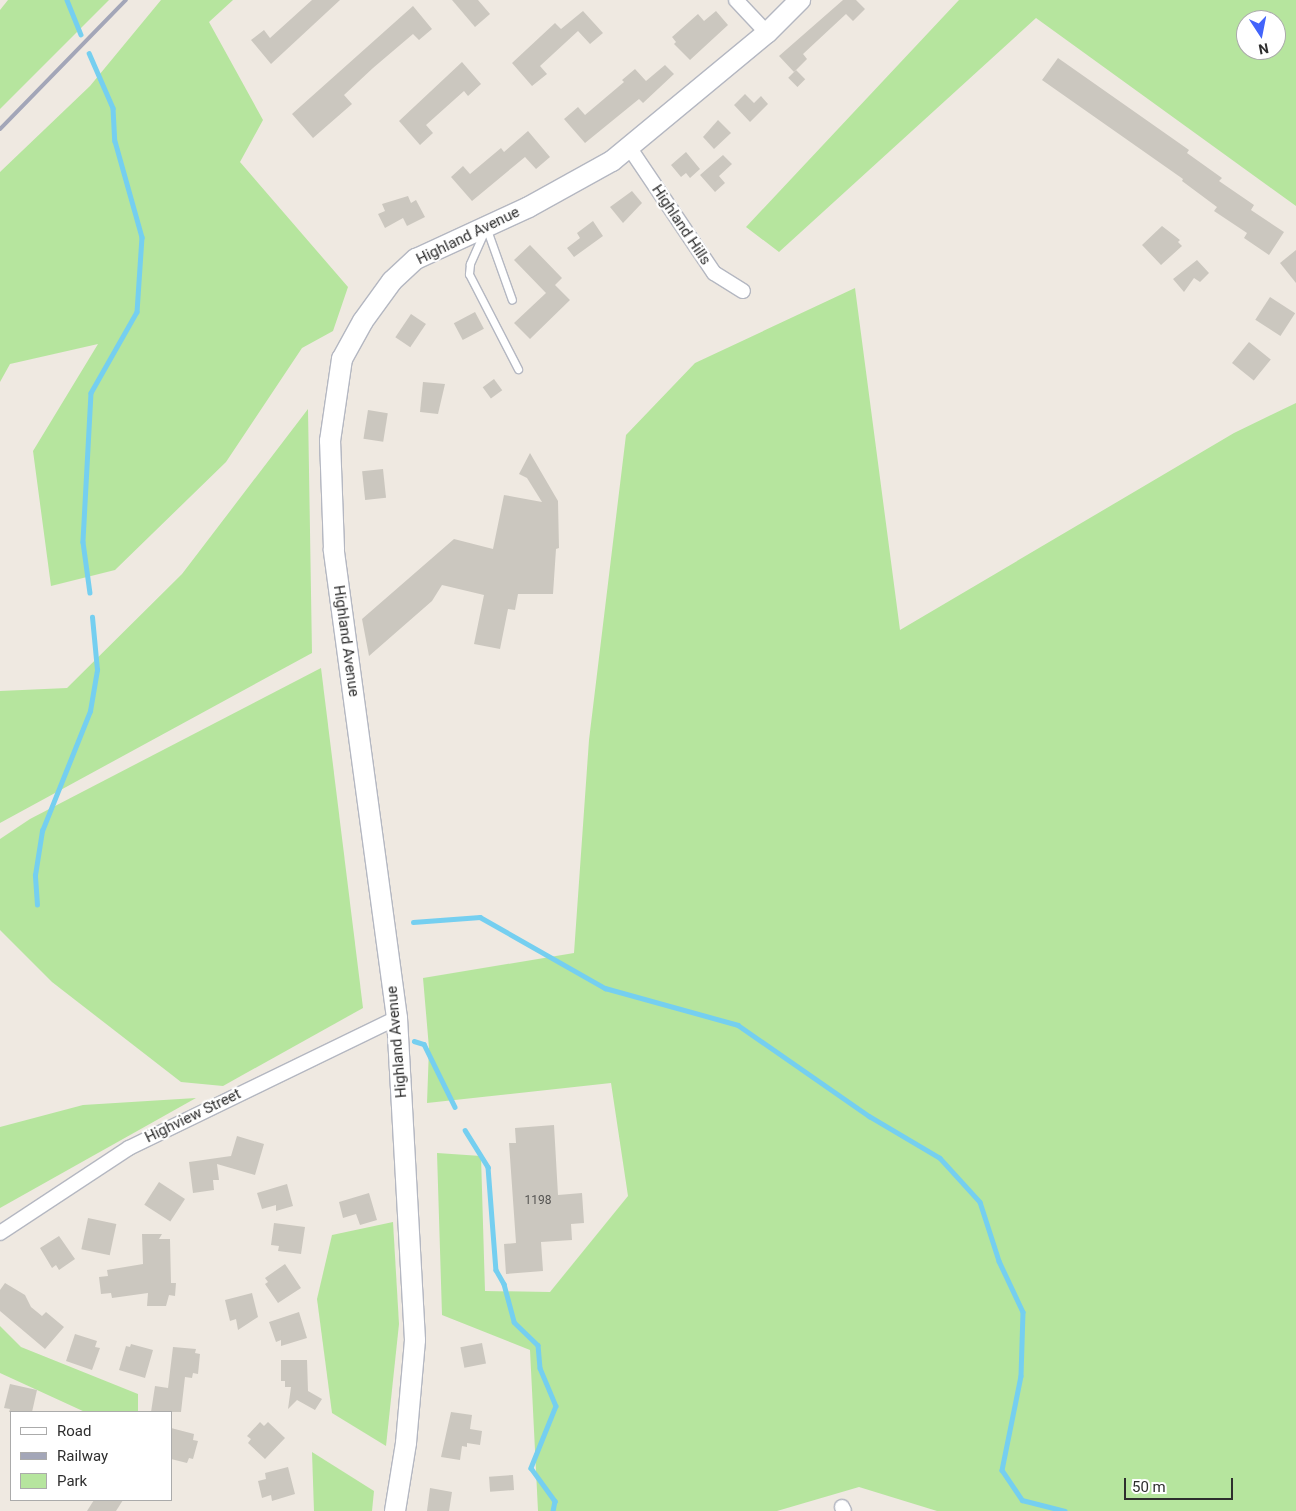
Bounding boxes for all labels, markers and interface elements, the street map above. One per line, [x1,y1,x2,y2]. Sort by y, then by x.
north arrow [1236,10,1286,60]
text: N [1257,40,1270,58]
street label: Highland Hills [648,182,714,268]
street label: Highland Avenue [414,203,522,269]
street label: Highland Avenue [329,584,363,698]
street label: Highland Avenue [383,985,411,1099]
street label: Highview Street [142,1085,244,1147]
house number: 1198 [525,1194,551,1208]
legend [10,1411,172,1501]
text: Road [57,1422,91,1440]
text: Railway [57,1447,108,1465]
scale bar [1126,1468,1235,1500]
text: Park [57,1472,87,1490]
text: 50 m [1132,1478,1166,1496]

